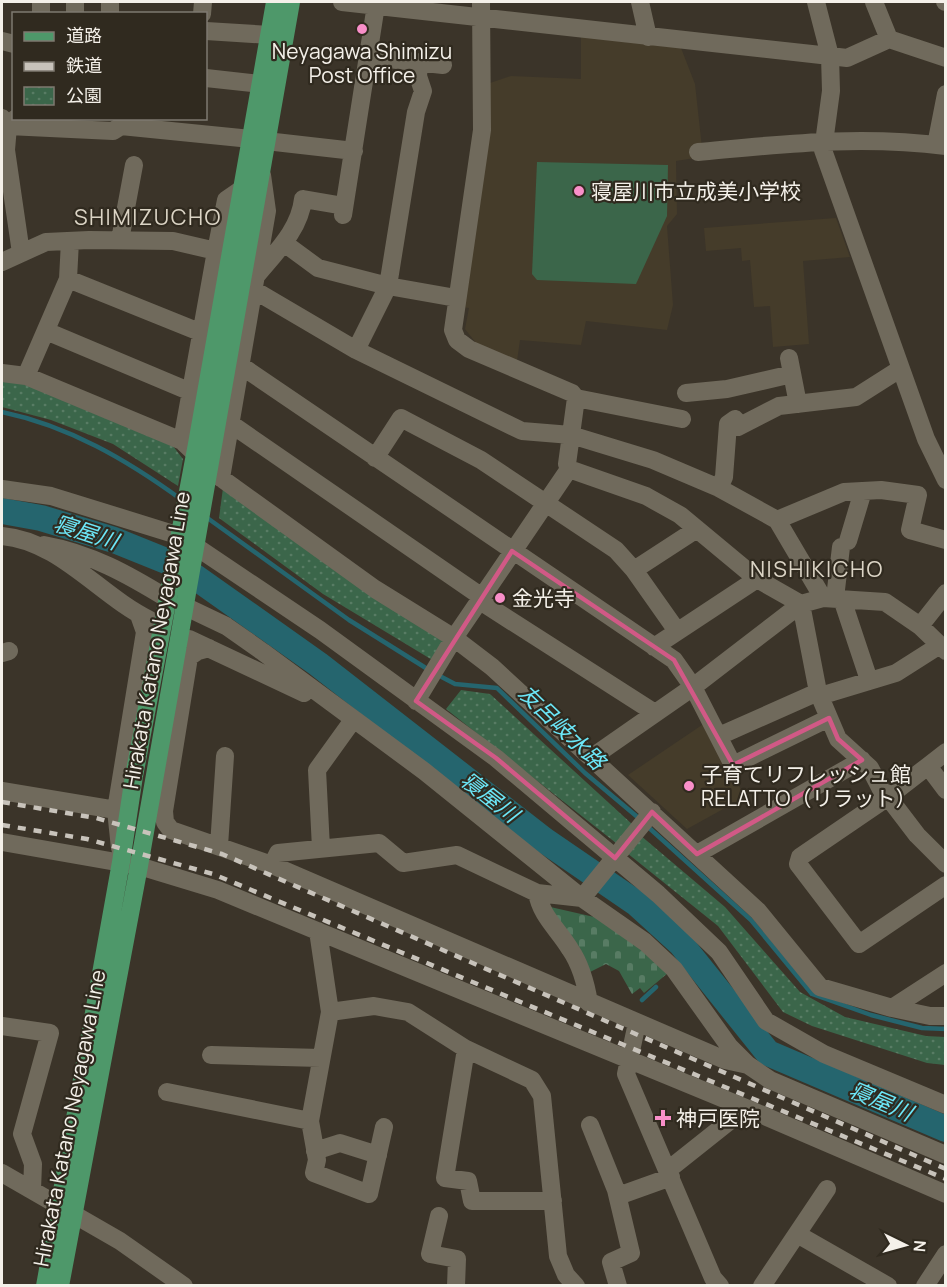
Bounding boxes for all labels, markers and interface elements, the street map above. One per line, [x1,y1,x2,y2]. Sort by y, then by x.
legend [12,12,207,120]
marker: Neyagawa Shimizu Post Office [355,22,369,36]
text: 道路 [66,23,102,47]
place label: Neyagawa Shimizu Post Office [272,37,452,89]
text: 鉄道 [66,53,102,77]
text: 公園 [66,83,102,107]
place label: 寝屋川市立成美小学校 [591,177,801,205]
marker: 寝屋川市立成美小学校 [572,184,586,198]
district label: SHIMIZUCHO [74,202,222,232]
street label: Hirakata Katano Neyagawa Line [116,489,196,791]
water label: 寝屋川 [50,508,124,557]
district label: NISHIKICHO [750,554,884,584]
place label: 金光寺 [512,584,575,612]
marker: 金光寺 [493,591,507,605]
water label: 友呂岐水路 [512,678,613,777]
place label: 子育てリフレッシュ館 RELATTO（リラット） [701,760,916,812]
water label: 寝屋川 [455,765,527,830]
marker: 子育てリフレッシュ館 RELATTO（リラット） [682,779,696,793]
street label: Hirakata Katano Neyagawa Line [26,967,112,1269]
water label: 寝屋川 [845,1074,919,1128]
place label: 神戸医院 [676,1104,760,1132]
marker: 神戸医院 [654,1109,672,1127]
north arrow [875,1215,935,1275]
text: N [908,1240,931,1253]

